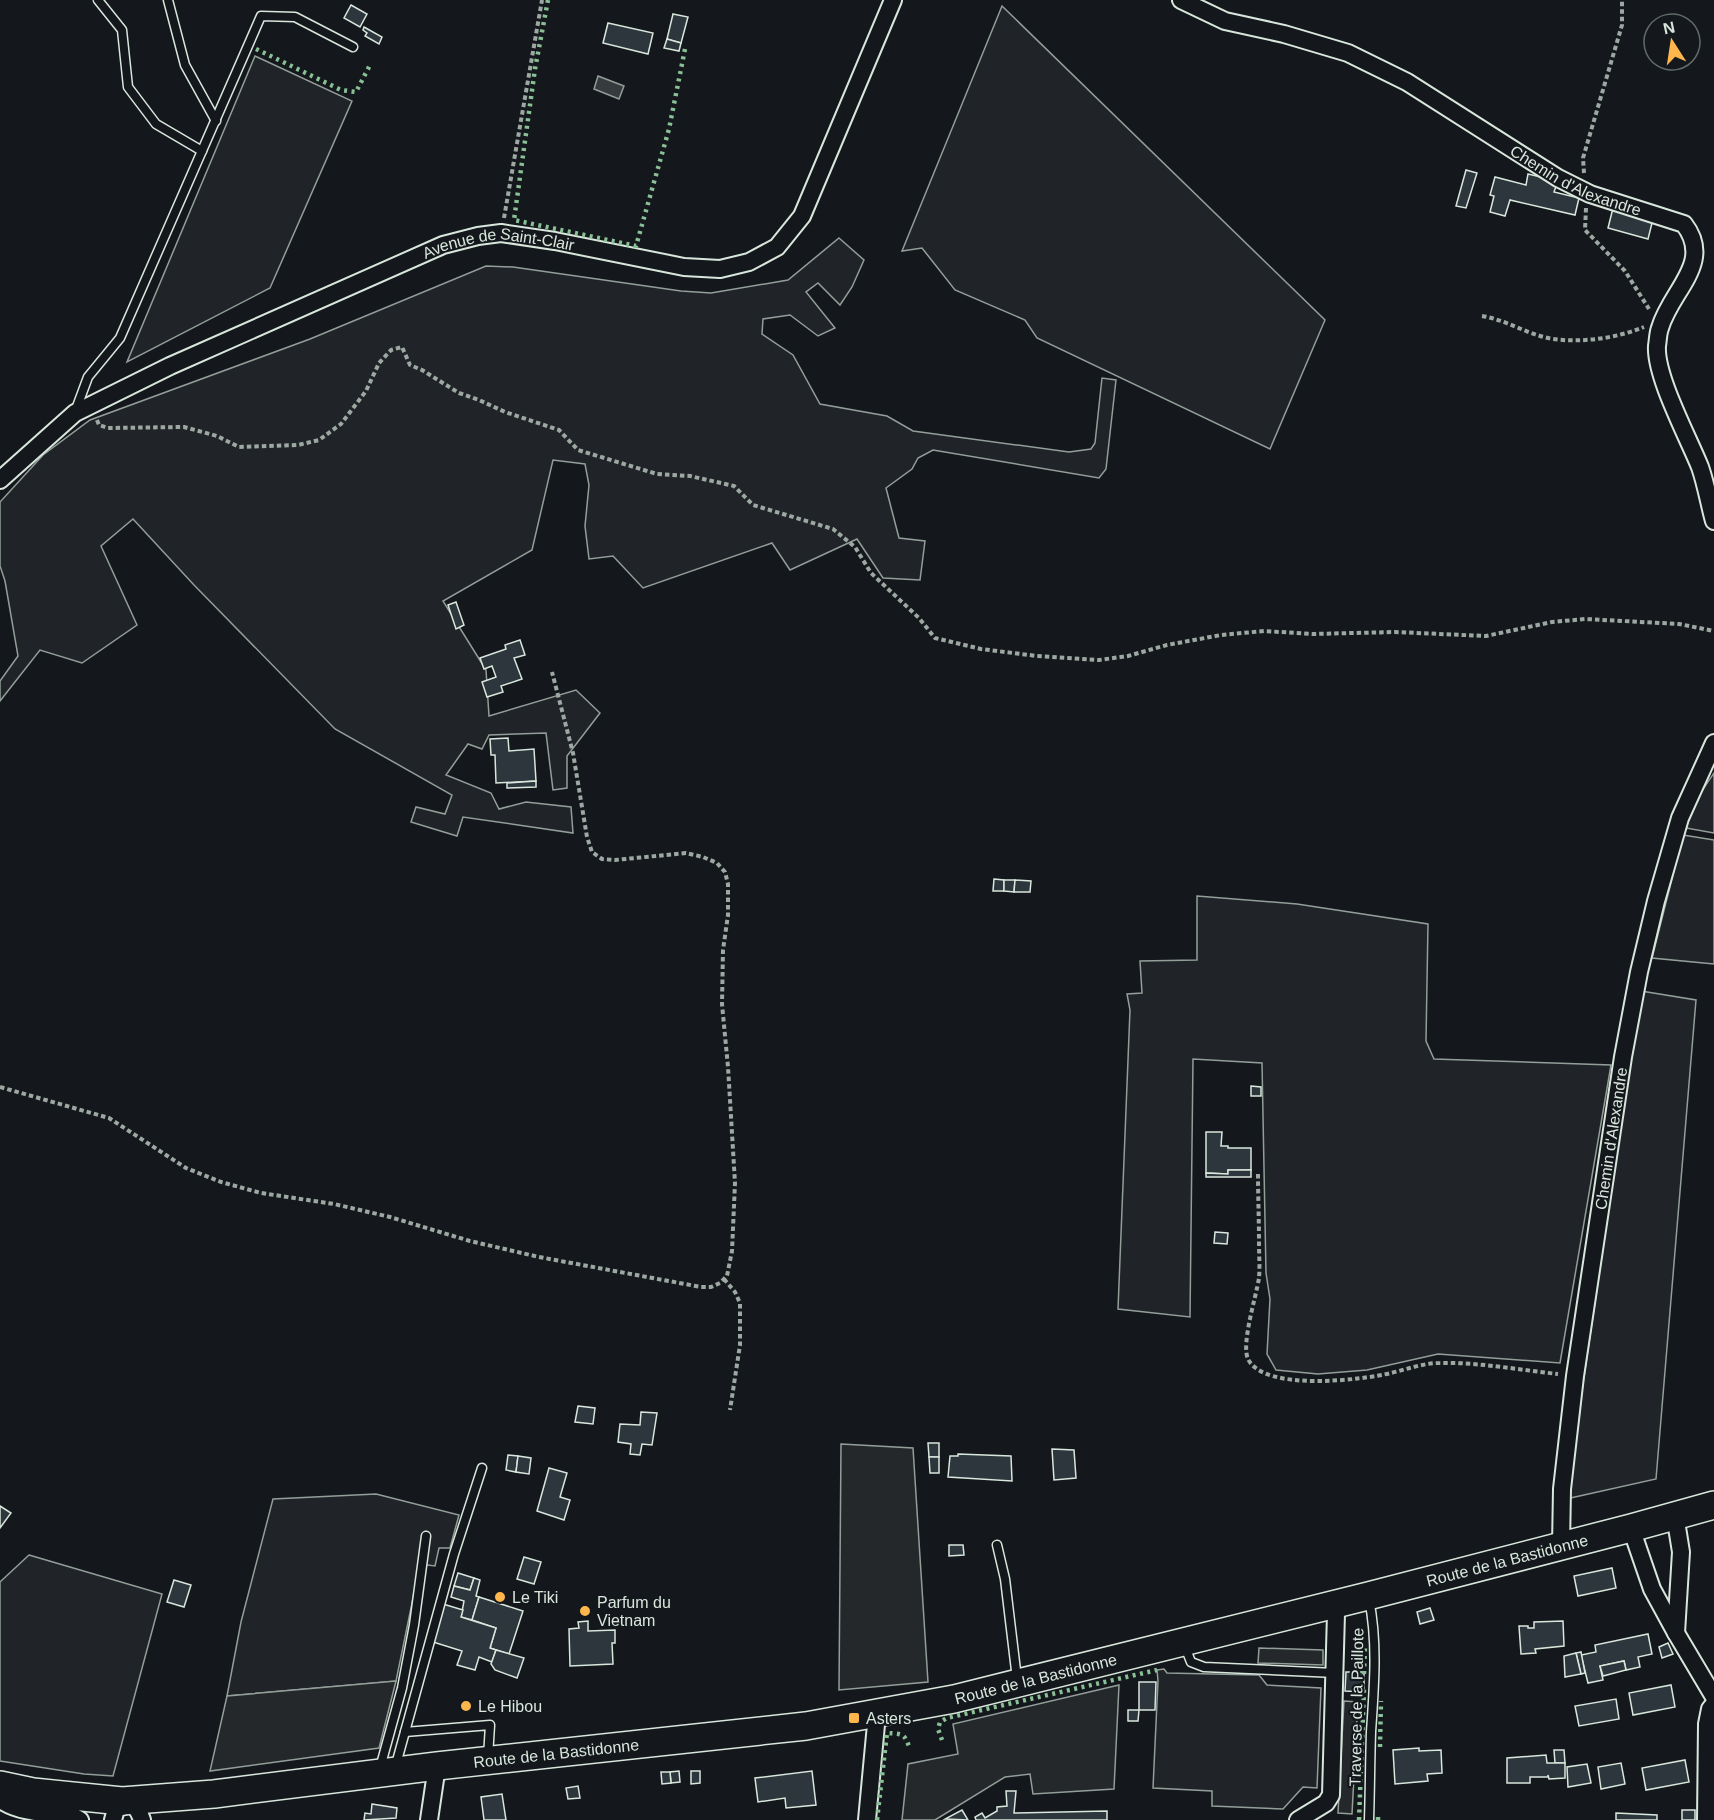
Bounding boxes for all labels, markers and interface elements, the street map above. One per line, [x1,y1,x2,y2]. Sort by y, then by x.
north arrow [1642,12,1702,72]
text: N [1662,18,1676,37]
street label: Chemin d'Alexandre [1507,142,1643,219]
street label: Avenue de Saint-Clair [420,225,576,262]
street label: Chemin d'Alexandre [1592,1066,1630,1211]
street label: Route de la Bastidonne [1424,1531,1590,1590]
place label: Le Tiki [512,1589,558,1606]
marker: Le Tiki [493,1590,507,1604]
place label: Parfum du Vietnam [597,1594,671,1629]
marker: Parfum du Vietnam [578,1604,592,1618]
street label: Traverse de la Paillote [1347,1627,1366,1786]
street label: Route de la Bastidonne [953,1651,1119,1708]
place label: Le Hibou [478,1698,542,1715]
marker: Le Hibou [459,1699,473,1713]
place label: Asters [866,1710,911,1727]
marker: Asters [847,1711,861,1725]
street label: Route de la Bastidonne [472,1736,640,1771]

